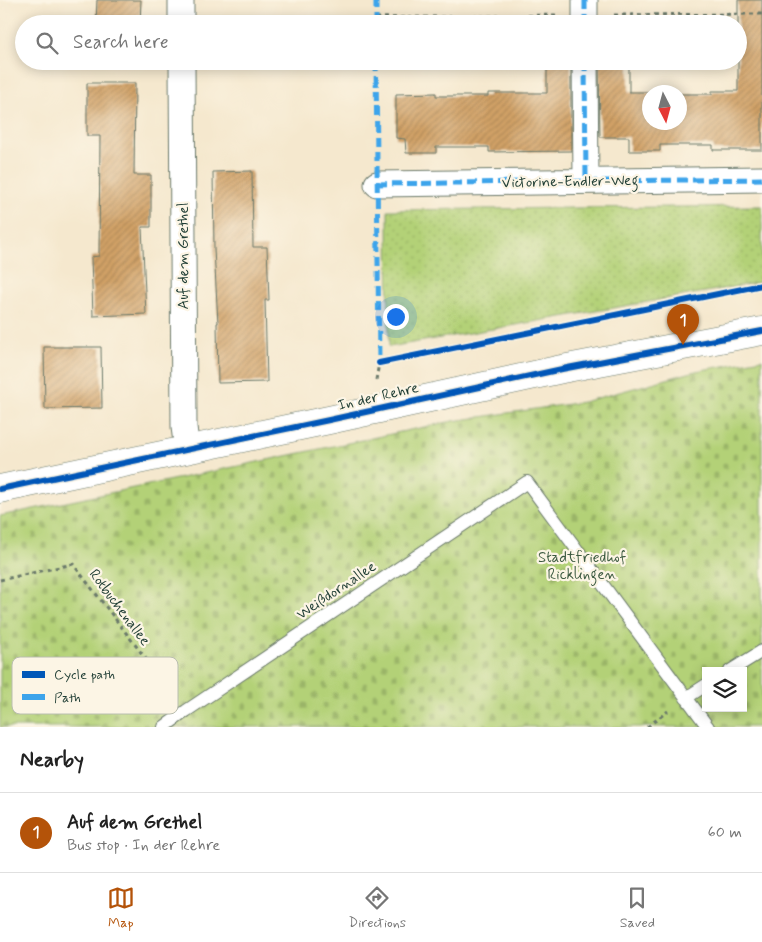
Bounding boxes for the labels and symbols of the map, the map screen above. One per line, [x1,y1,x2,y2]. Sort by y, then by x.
north arrow [642,85,687,130]
street label: Victorine-Endler-Weg [501,171,639,194]
street label: Auf dem Grethel [174,203,194,309]
your location [383,304,409,330]
pin: 1 [667,304,699,345]
street label: In der Rehre [336,378,421,416]
park label: Stadtfriedhof Ricklingen [538,548,626,586]
street label: Weißdornallee [293,557,380,625]
street label: Rotbuchenallee [84,565,155,650]
legend [12,657,178,714]
text: Cycle path [54,666,115,684]
text: Path [54,689,81,707]

